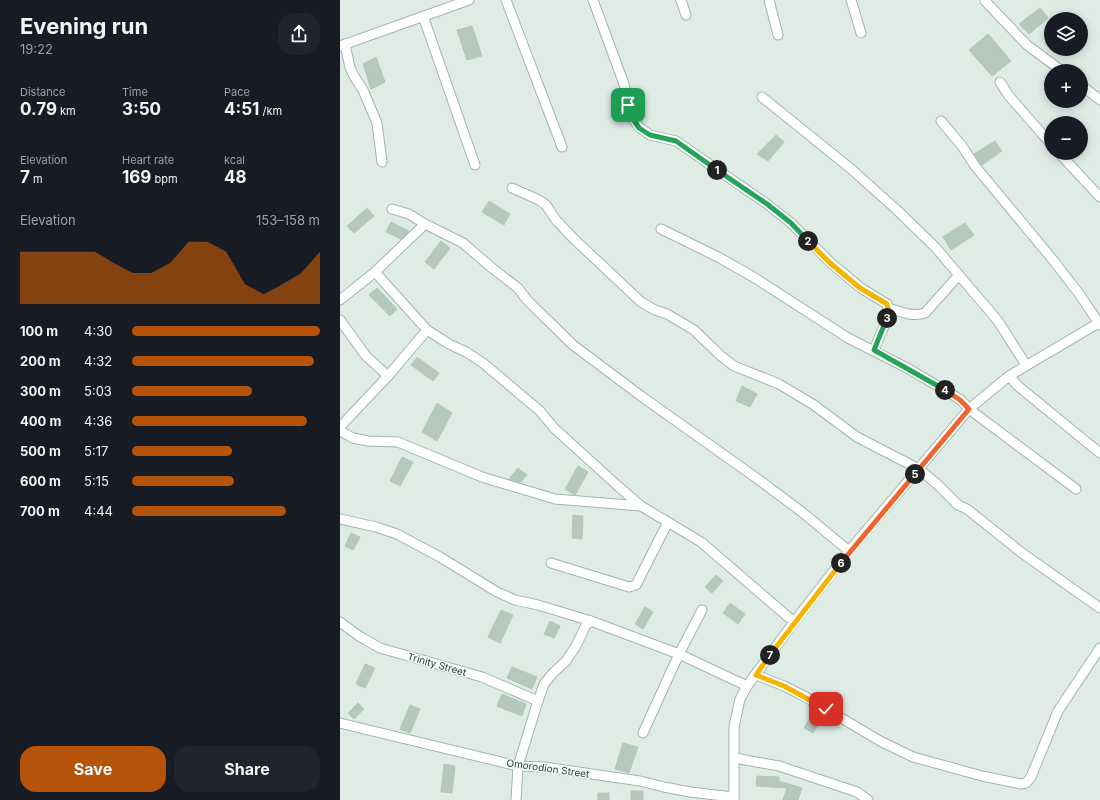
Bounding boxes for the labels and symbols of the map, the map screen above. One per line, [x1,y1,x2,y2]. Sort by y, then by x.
pin [611,88,645,122]
pin: 1 [707,160,727,180]
pin: 2 [798,231,818,251]
pin: 3 [877,308,897,328]
pin: 4 [935,380,955,400]
pin: 5 [905,464,925,484]
pin: 6 [831,553,851,573]
pin: 7 [760,645,780,665]
street label: Trinity Street [406,650,469,678]
pin [809,692,843,726]
street label: Omorodion Street [506,756,591,780]

